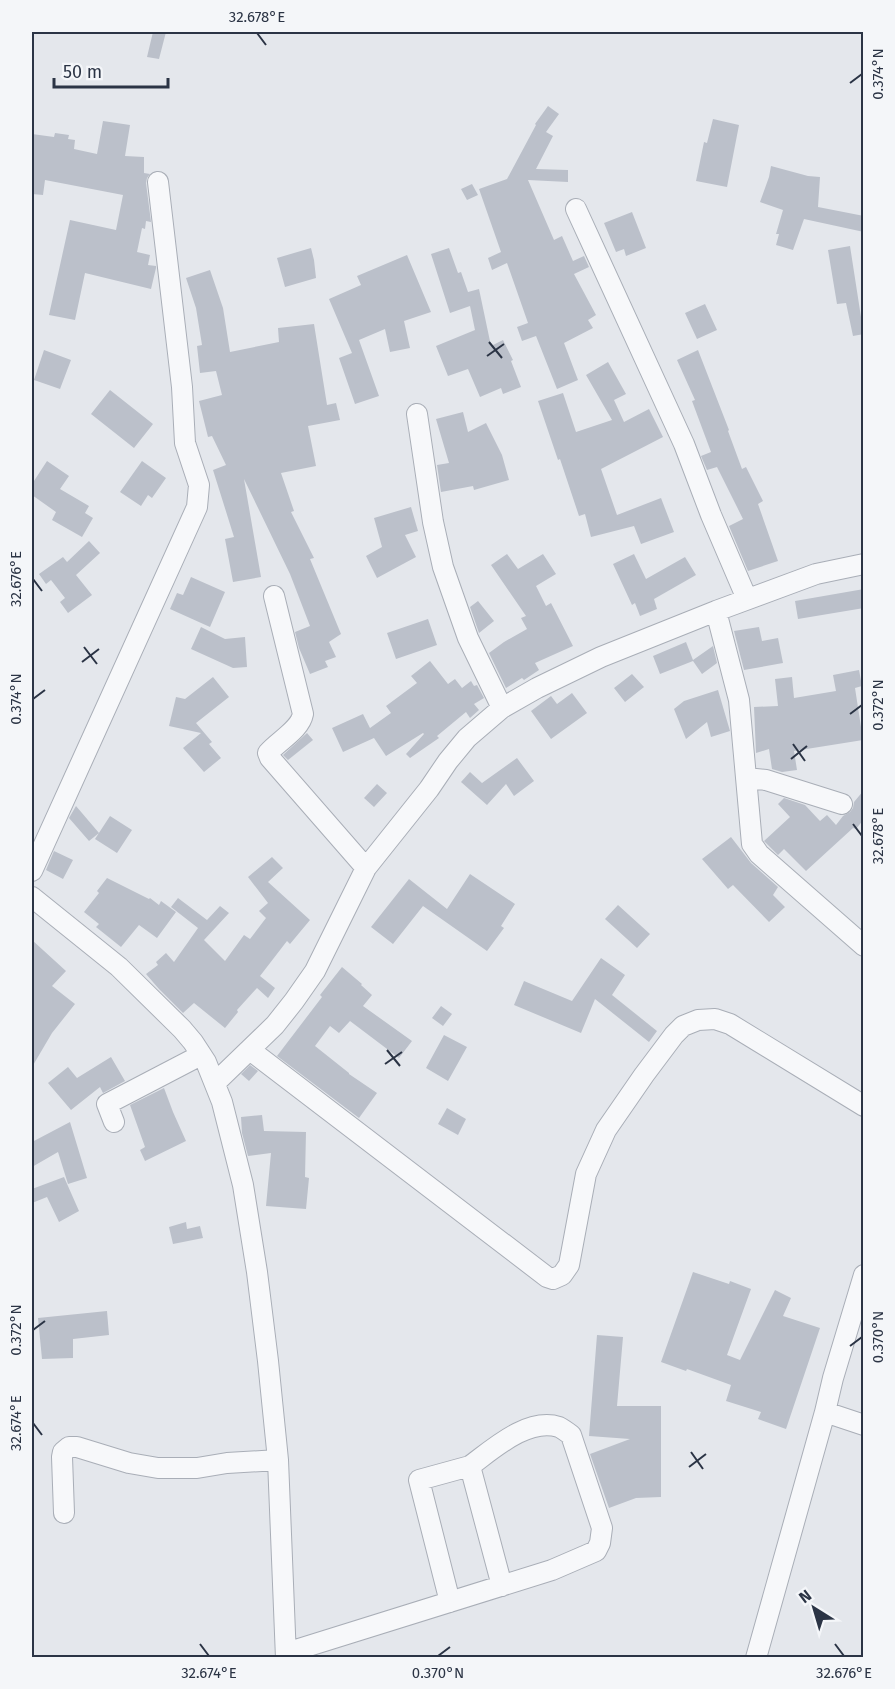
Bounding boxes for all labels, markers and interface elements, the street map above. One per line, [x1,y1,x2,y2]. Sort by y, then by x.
text: 32.678°E [229,8,285,26]
text: 0.374°N [869,48,887,100]
scale bar [54,51,168,89]
text: 50 m [63,61,102,83]
text: 32.676°E [7,551,25,607]
text: 0.374°N [7,673,25,725]
text: 0.372°N [869,679,887,731]
text: 32.678°E [869,808,887,864]
text: 0.372°N [7,1304,25,1356]
text: 0.370°N [869,1311,887,1363]
text: 32.674°E [7,1395,25,1451]
north arrow [784,1578,844,1638]
text: N [795,1586,815,1607]
text: 32.674°E [181,1664,237,1682]
text: 0.370°N [412,1664,464,1682]
text: 32.676°E [816,1664,872,1682]

